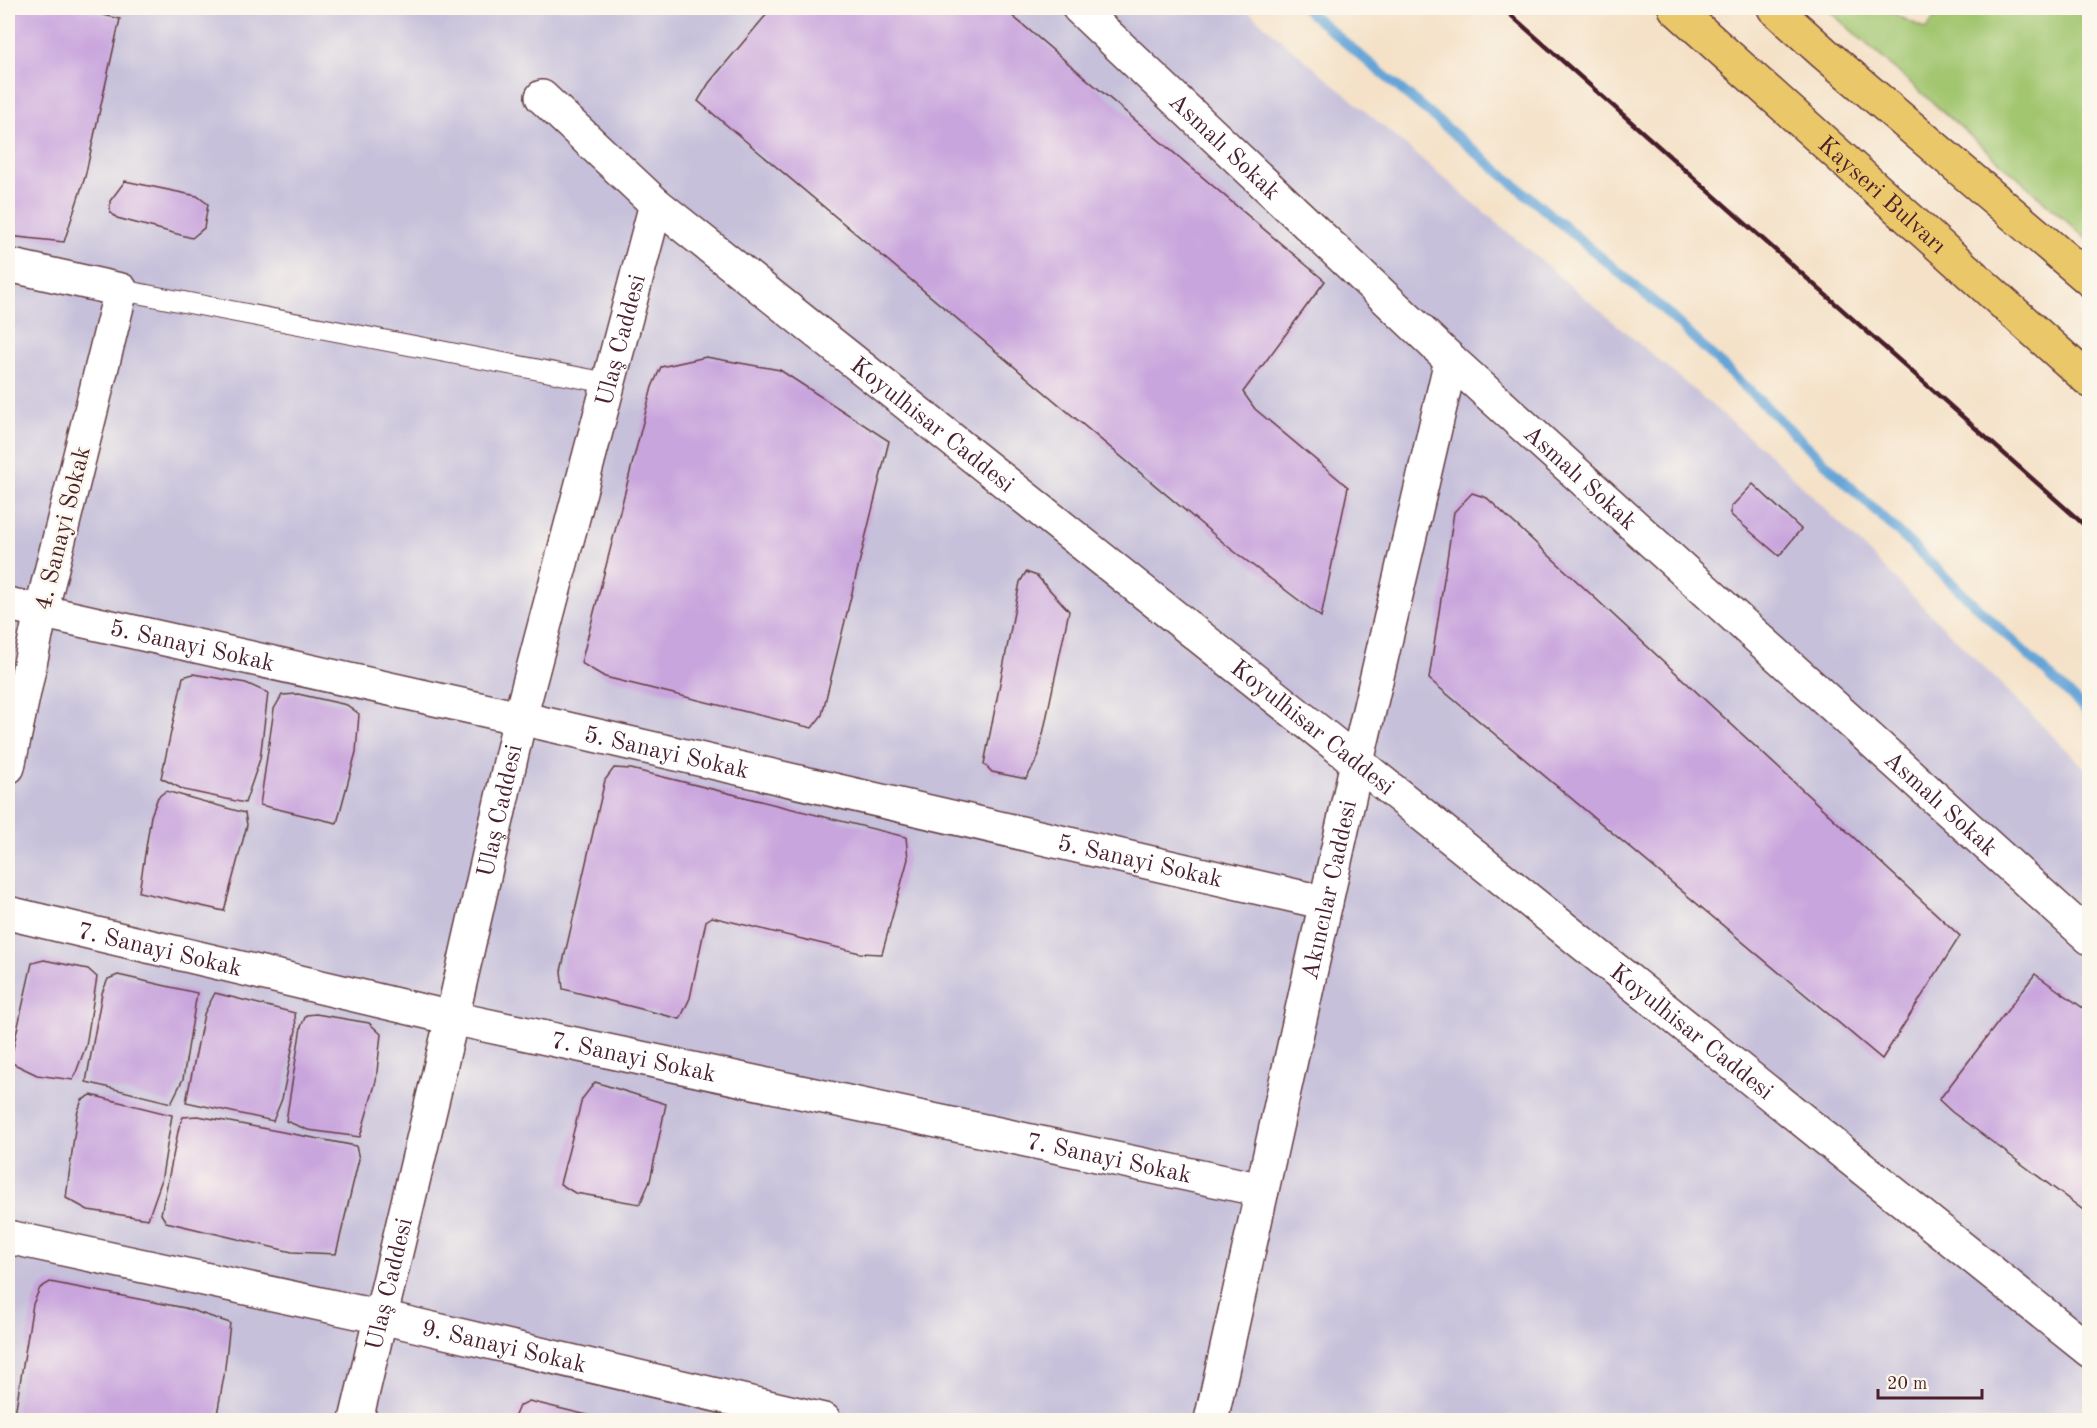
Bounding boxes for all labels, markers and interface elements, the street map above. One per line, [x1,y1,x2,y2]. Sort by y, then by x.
street label: Asmalı Sokak [1163,90,1284,205]
street label: Kayseri Bulvarı [1813,133,1950,259]
street label: Ulaş Caddesi [593,272,651,409]
street label: Koyulhisar Caddesi [845,354,1018,498]
street label: Asmalı Sokak [1518,422,1640,536]
street label: 4. Sanayi Sokak [32,444,96,613]
street label: 5. Sanayi Sokak [107,617,277,677]
street label: Koyulhisar Caddesi [1225,656,1398,801]
street label: 5. Sanayi Sokak [582,723,751,784]
street label: Ulaş Caddesi [474,742,528,880]
street label: Asmalı Sokak [1879,748,2001,862]
street label: Akıncılar Caddesi [1299,798,1362,982]
street label: 5. Sanayi Sokak [1055,832,1225,893]
street label: 7. Sanayi Sokak [75,920,244,982]
street label: Koyulhisar Caddesi [1605,960,1777,1105]
street label: 7. Sanayi Sokak [549,1029,718,1088]
street label: 7. Sanayi Sokak [1024,1130,1193,1189]
street label: Ulaş Caddesi [363,1216,418,1353]
street label: 9. Sanayi Sokak [419,1317,588,1378]
scale bar [1878,1362,1982,1400]
text: 20 m [1887,1375,1927,1393]

